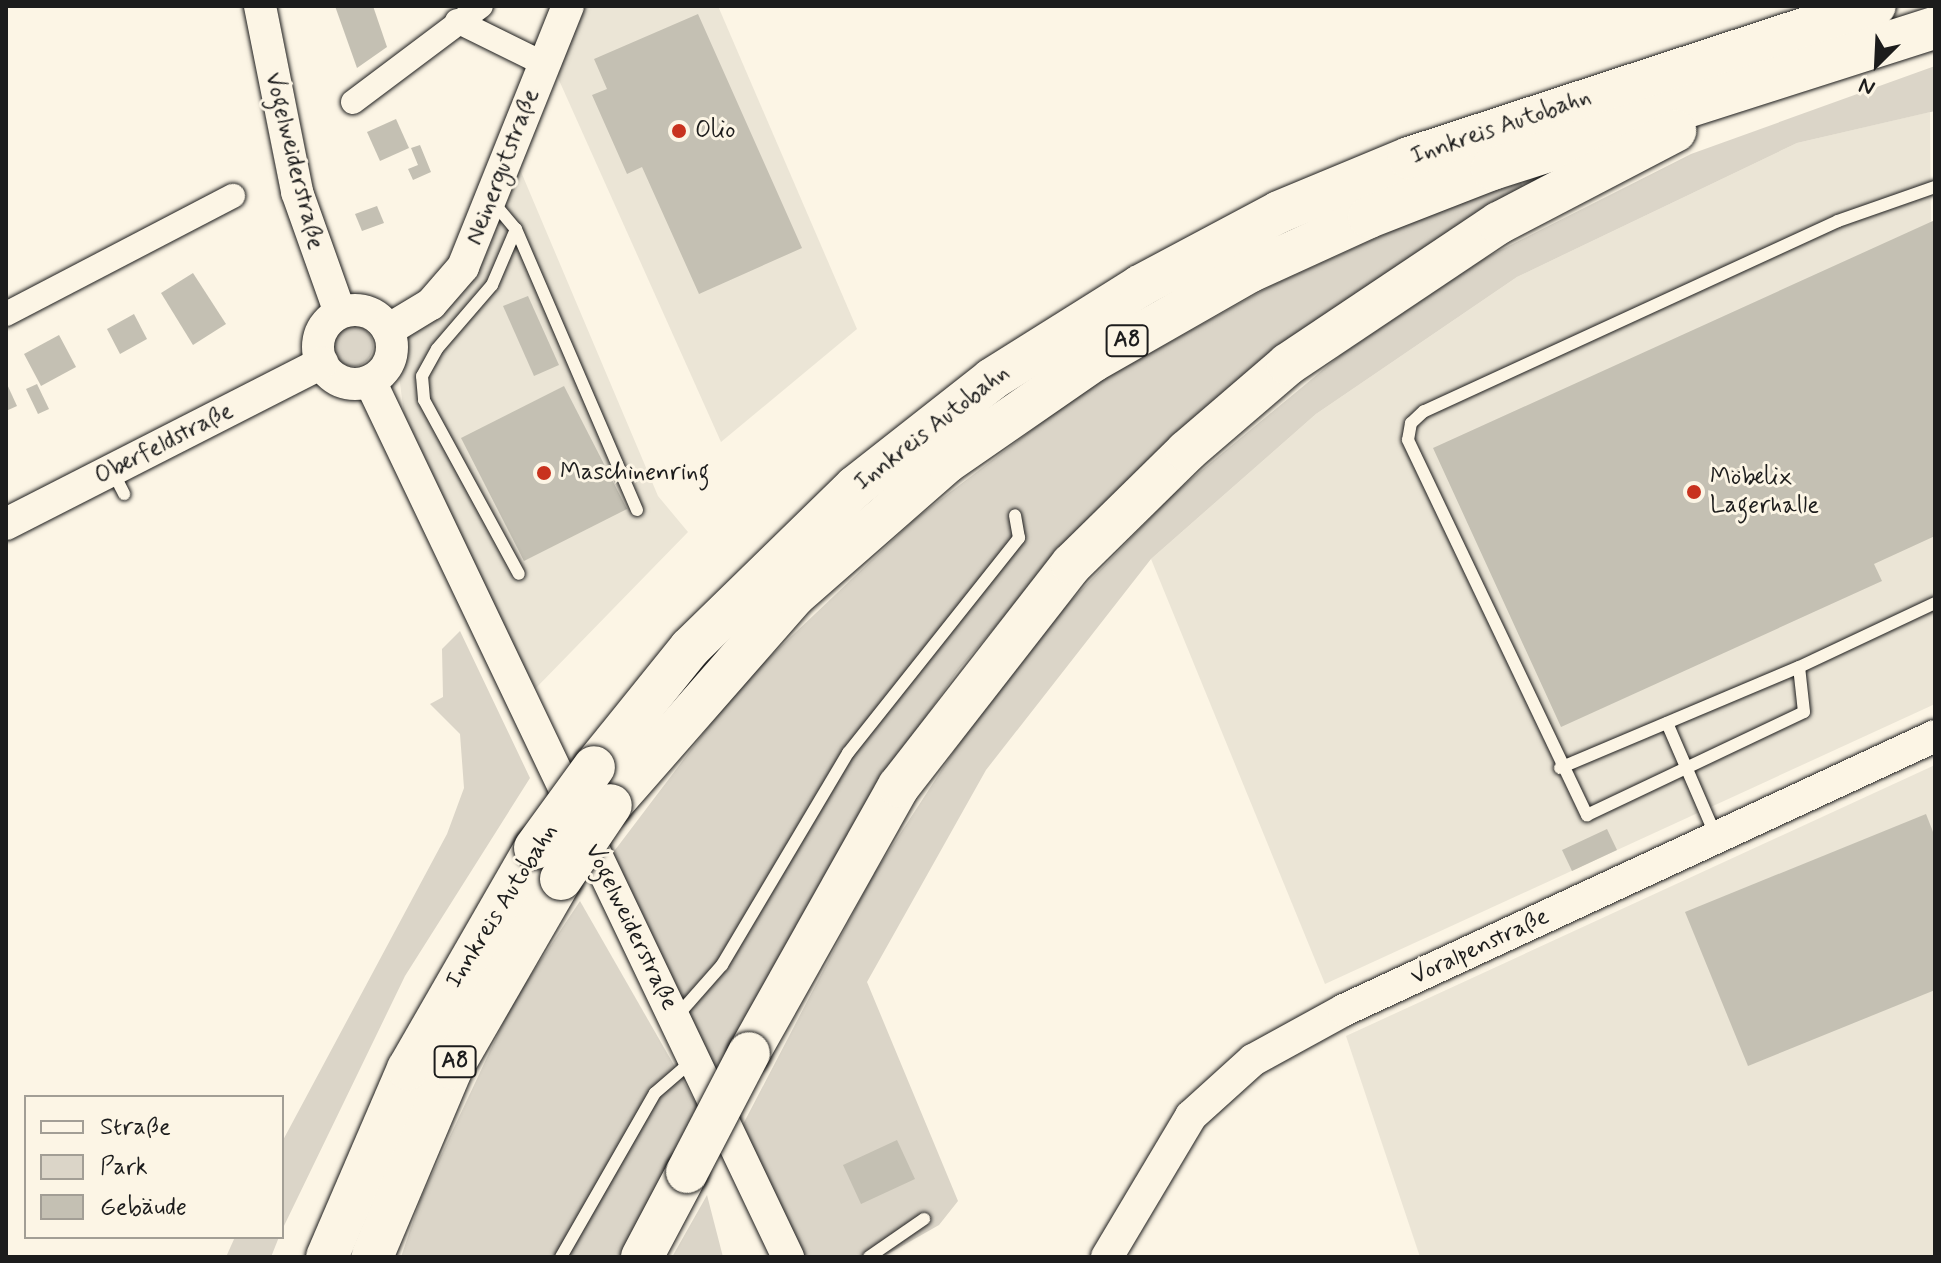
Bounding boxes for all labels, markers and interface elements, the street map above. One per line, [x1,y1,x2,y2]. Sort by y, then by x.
north arrow [1837,24,1917,104]
street label: Vogelweiderstraße [258,69,330,253]
text: N [1855,70,1880,102]
street label: Innkreis Autobahn [1407,83,1595,171]
street label: Neinergutstraße [460,85,546,249]
place label: Olio [695,117,735,145]
marker: Olio [670,122,688,140]
road number: A8 [1105,323,1149,359]
street label: Innkreis Autobahn [849,359,1015,497]
street label: Oberfeldstraße [90,397,238,491]
place label: Maschinenring [560,459,710,487]
marker: Maschinenring [535,464,553,482]
place label: Möbelix Lagerhalle [1710,464,1819,520]
marker: Möbelix Lagerhalle [1685,483,1703,501]
street label: Innkreis Autobahn [440,818,564,994]
street label: Vogelweiderstraße [578,839,684,1015]
street label: Voralpenstraße [1406,902,1554,992]
road number: A8 [433,1044,477,1080]
legend [24,1095,284,1239]
text: Straße [100,1112,171,1143]
text: Park [100,1152,148,1183]
text: Gebäude [100,1192,187,1223]

